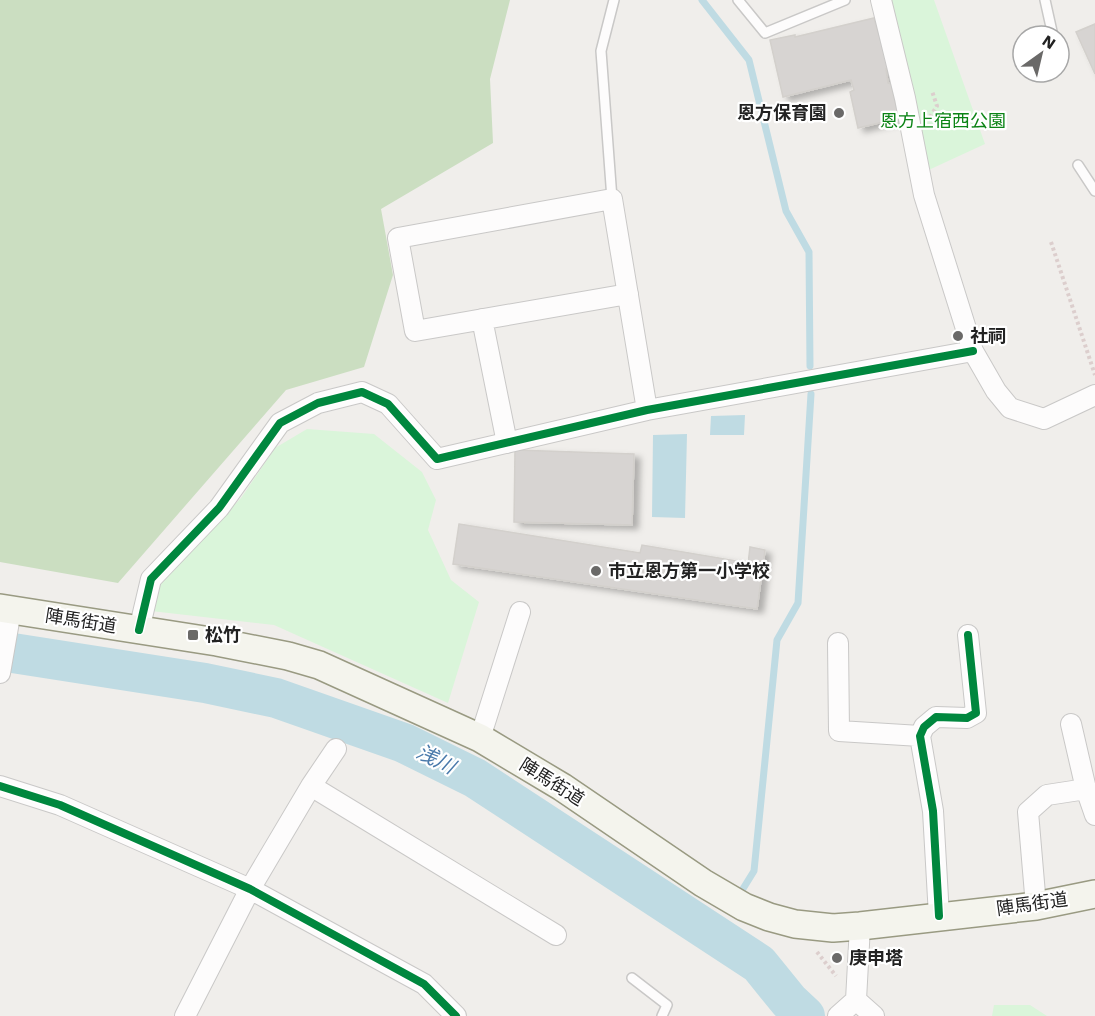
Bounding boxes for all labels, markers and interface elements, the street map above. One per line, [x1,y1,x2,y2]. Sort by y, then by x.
north arrow [1011,24,1071,84]
text: N [1039,31,1059,53]
place label: 恩方保育園 [737,102,827,123]
marker: 恩方保育園 [832,106,846,120]
park label: 恩方上宿西公園 [880,110,1006,131]
place label: 社祠 [970,325,1006,346]
marker: 社祠 [951,329,965,343]
place label: 市立恩方第一小学校 [608,560,770,581]
marker: 市立恩方第一小学校 [589,564,603,578]
street label: 陣馬街道 [44,605,118,637]
place label: 松竹 [205,624,241,645]
marker: 松竹 [186,628,200,642]
water label: 浅川 [413,739,461,780]
street label: 陣馬街道 [516,754,588,810]
street label: 陣馬街道 [995,888,1069,919]
place label: 庚申塔 [849,947,903,968]
marker: 庚申塔 [830,951,844,965]

